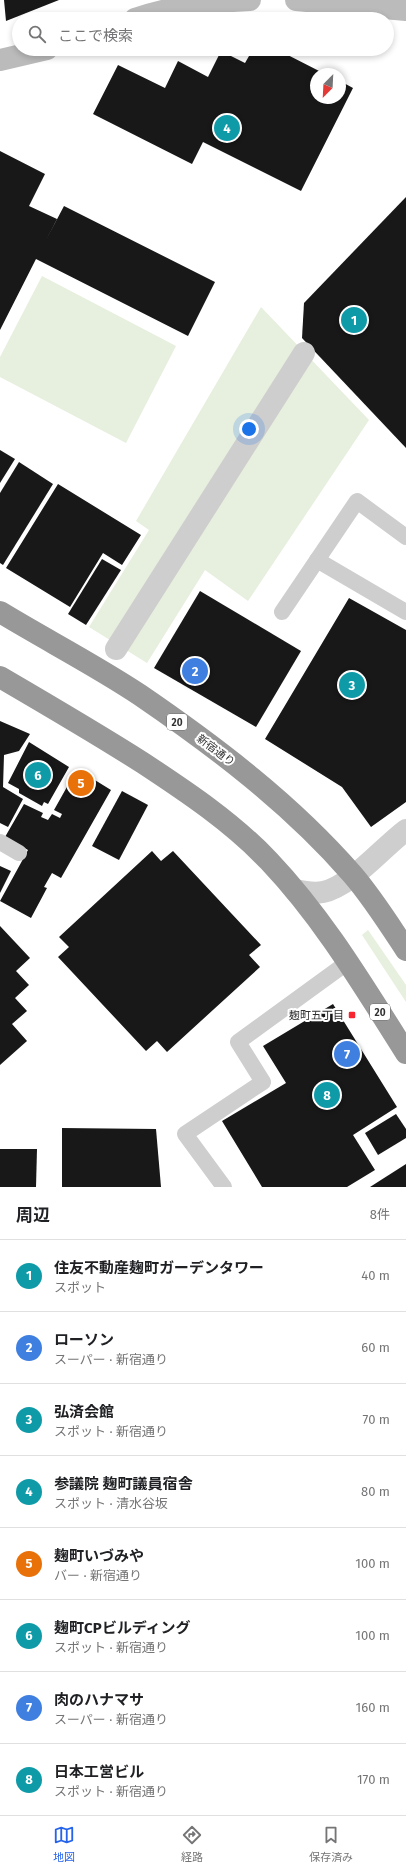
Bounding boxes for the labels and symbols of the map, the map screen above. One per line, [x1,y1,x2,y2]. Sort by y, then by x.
north arrow [310,68,346,104]
pin: 4 [214,113,240,143]
pin: 1 [341,305,367,335]
your location [239,419,259,439]
pin: 2 [182,656,208,686]
pin: 3 [339,670,365,700]
road number: 20 [167,714,187,730]
street label: 新宿通り [194,732,237,769]
pin: 6 [25,760,51,790]
pin: 5 [68,768,94,798]
road number: 20 [370,1004,390,1020]
place label: 麹町五丁目 [289,1009,344,1022]
marker: 麹町五丁目 [347,1010,357,1020]
pin: 7 [334,1039,360,1069]
pin: 8 [314,1080,340,1110]

